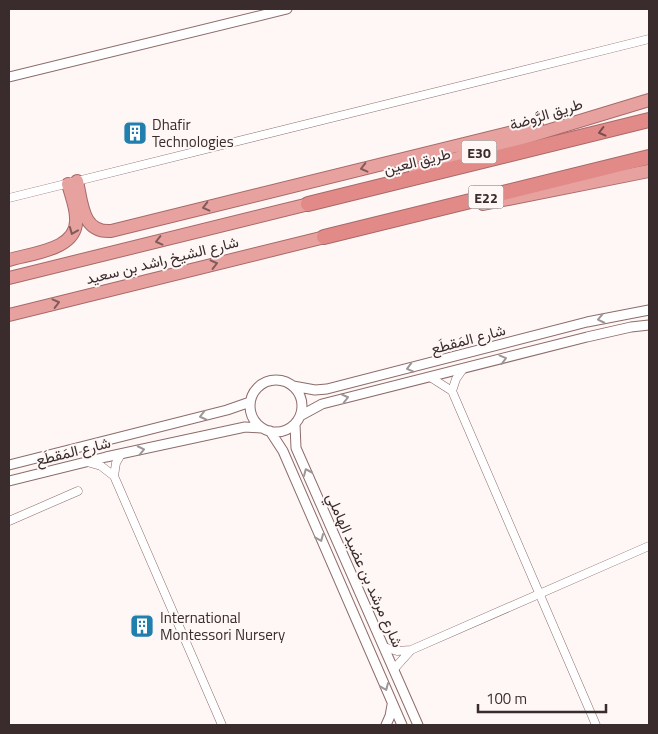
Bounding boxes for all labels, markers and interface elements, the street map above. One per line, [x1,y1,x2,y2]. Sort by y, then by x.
street label: طريق الرَّوضة [507,92,586,136]
place label: Dhafir Technologies [152,113,234,153]
building icon: Dhafir Technologies [122,120,148,146]
one-way arrow [598,126,607,137]
road number: E30 [462,140,496,163]
street label: طريق العين [381,142,453,180]
one-way arrow [359,162,368,173]
road number: E22 [468,186,504,208]
one-way arrow [202,201,211,212]
one-way arrow [69,226,79,235]
street label: شارع الشيخ راشد بن سعيد [83,230,241,290]
one-way arrow [154,235,163,246]
one-way arrow [209,259,218,270]
one-way arrow [52,298,61,309]
one-way arrow [597,313,606,324]
street label: شارع المَقطَع [428,318,508,360]
one-way arrow [498,354,506,364]
one-way arrow [405,362,414,373]
one-way arrow [340,393,349,404]
one-way arrow [199,410,208,421]
street label: شارع المَقطَع [33,431,113,471]
one-way arrow [137,445,146,455]
one-way arrow [302,468,313,477]
street label: شارع مرشد بن عضيد الهاملي [319,489,410,652]
one-way arrow [314,533,325,542]
place label: International Montessori Nursery [160,606,285,646]
building icon: International Montessori Nursery [129,613,155,639]
one-way arrow [379,682,390,691]
scale bar [478,682,606,714]
text: 100 m [486,687,527,710]

